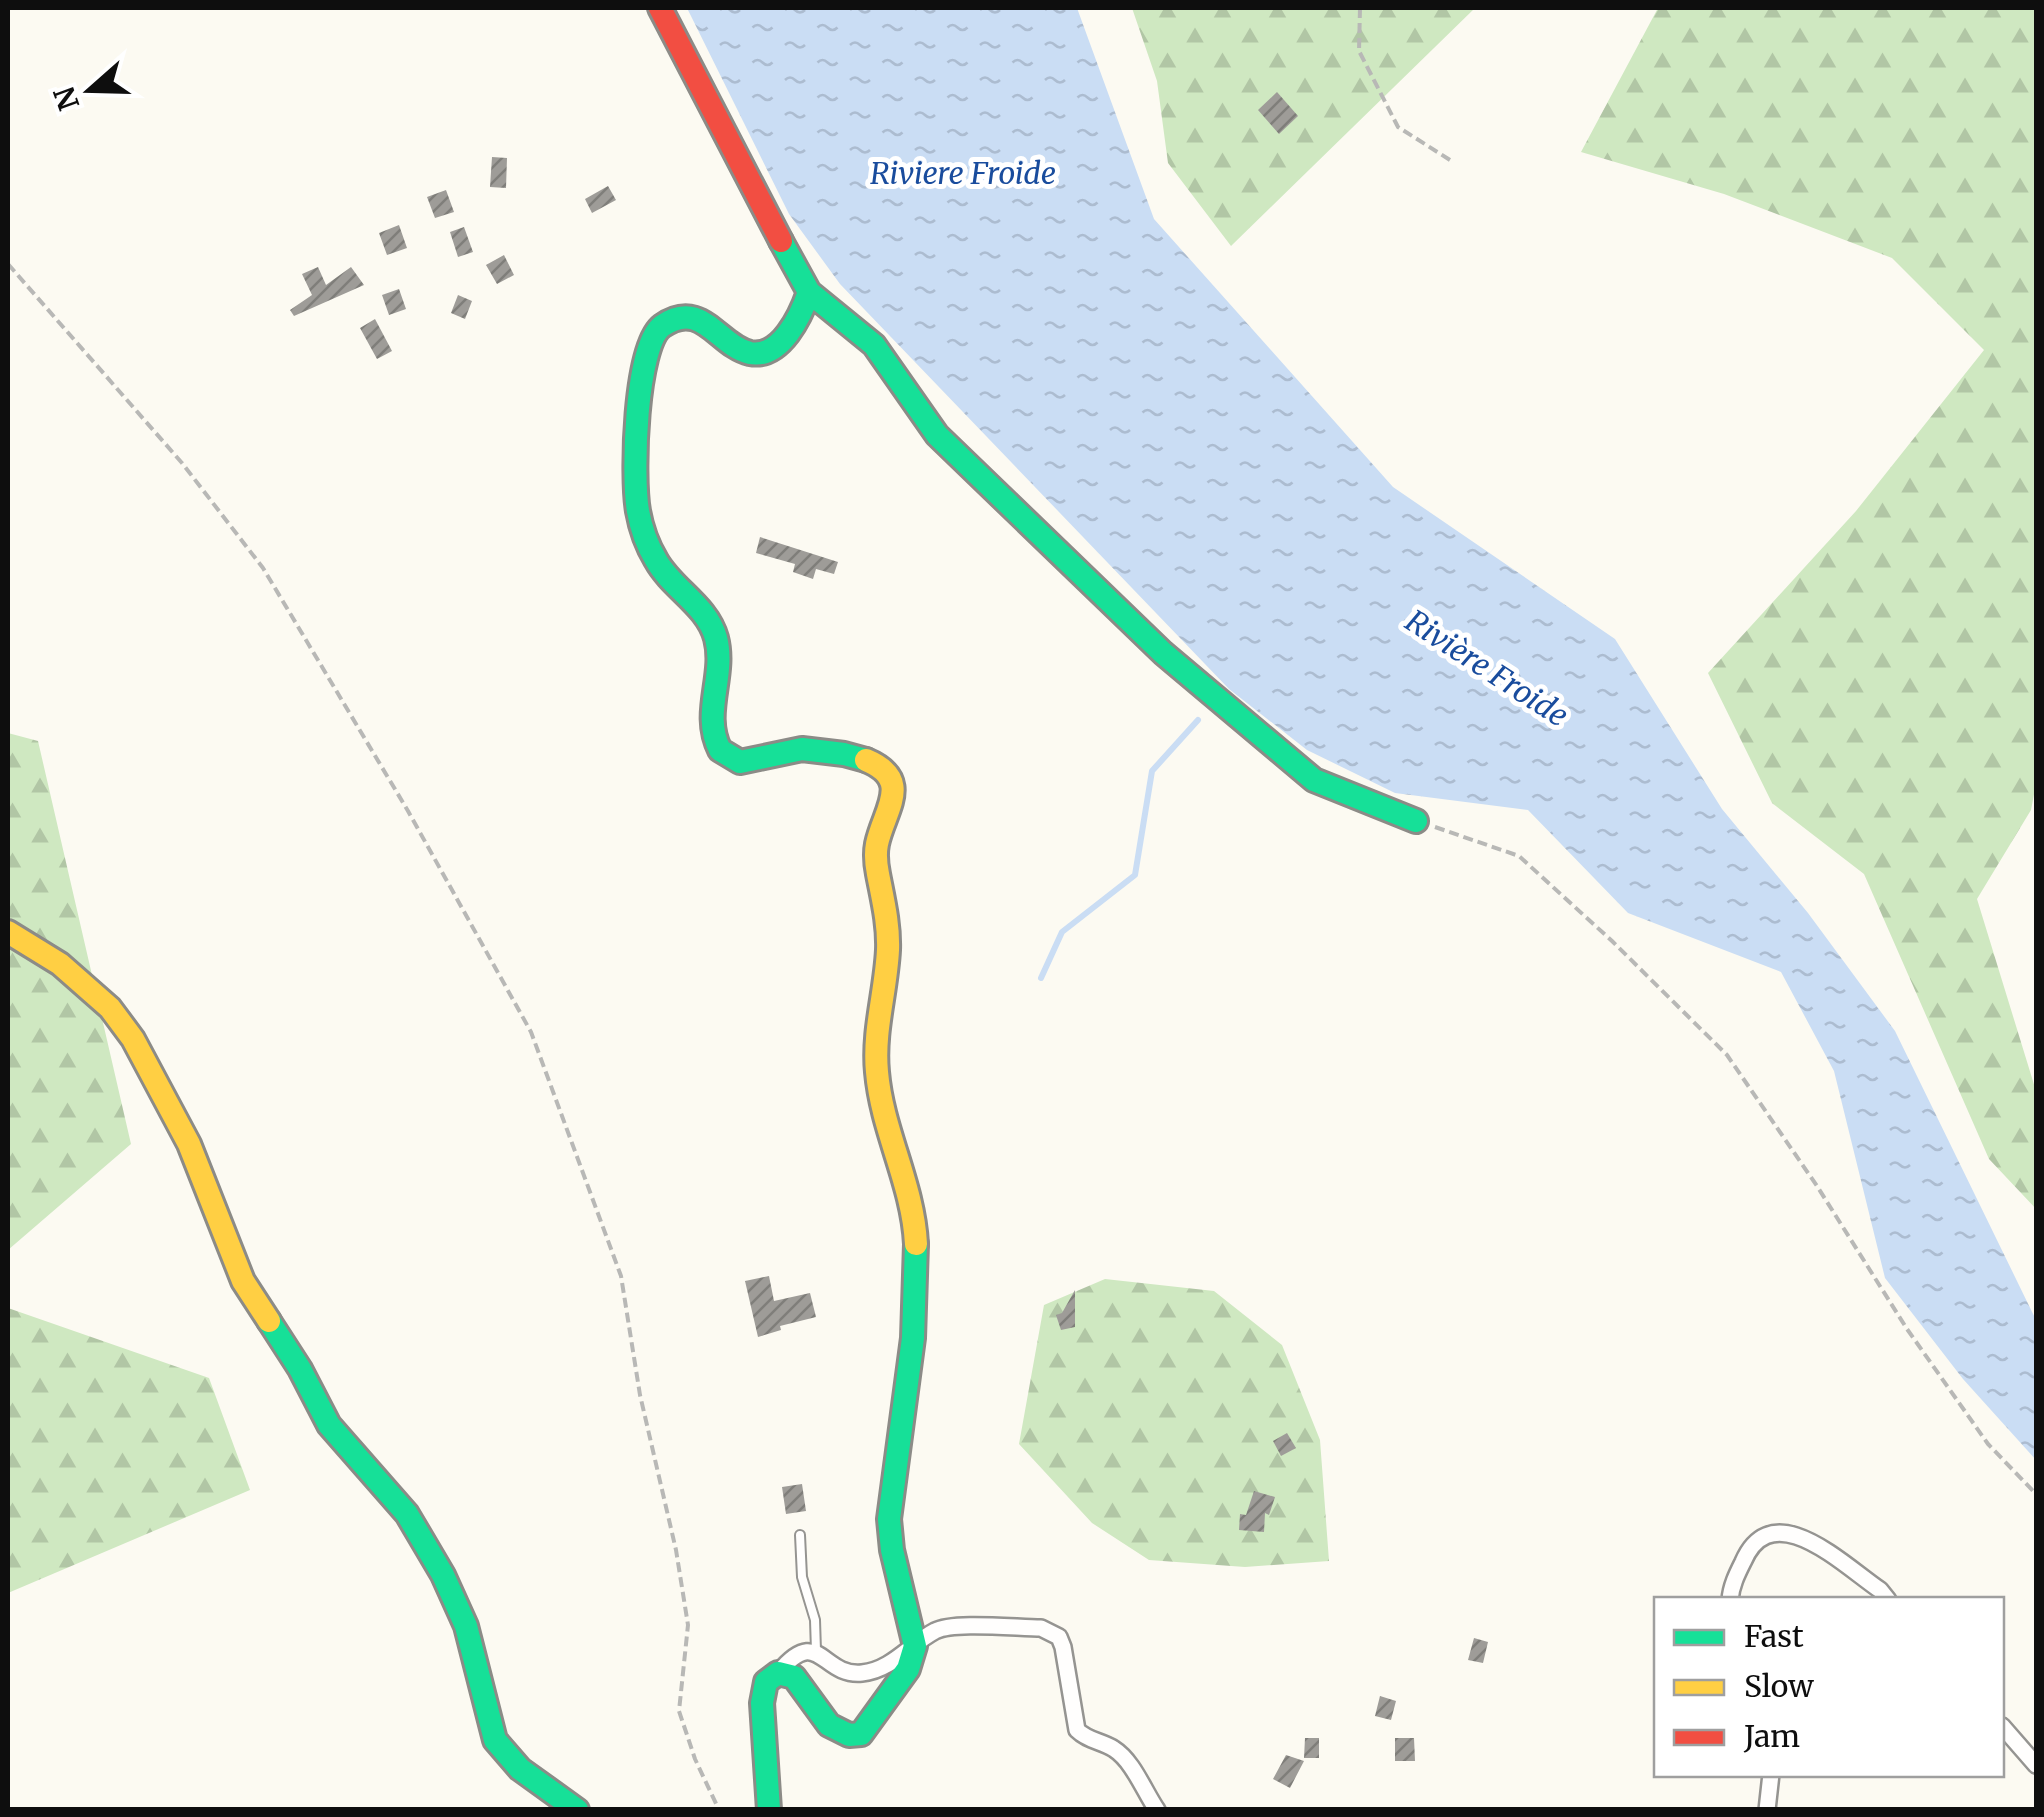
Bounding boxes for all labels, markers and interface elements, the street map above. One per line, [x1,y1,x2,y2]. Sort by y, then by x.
north arrow [40,40,140,140]
text: N [46,82,87,115]
water label: Riviere Froide [870,154,1056,192]
water label: Rivière Froide [1399,601,1575,735]
legend [1654,1597,2004,1777]
text: Fast [1744,1617,1804,1655]
text: Slow [1744,1667,1814,1705]
text: Jam [1743,1717,1800,1755]

